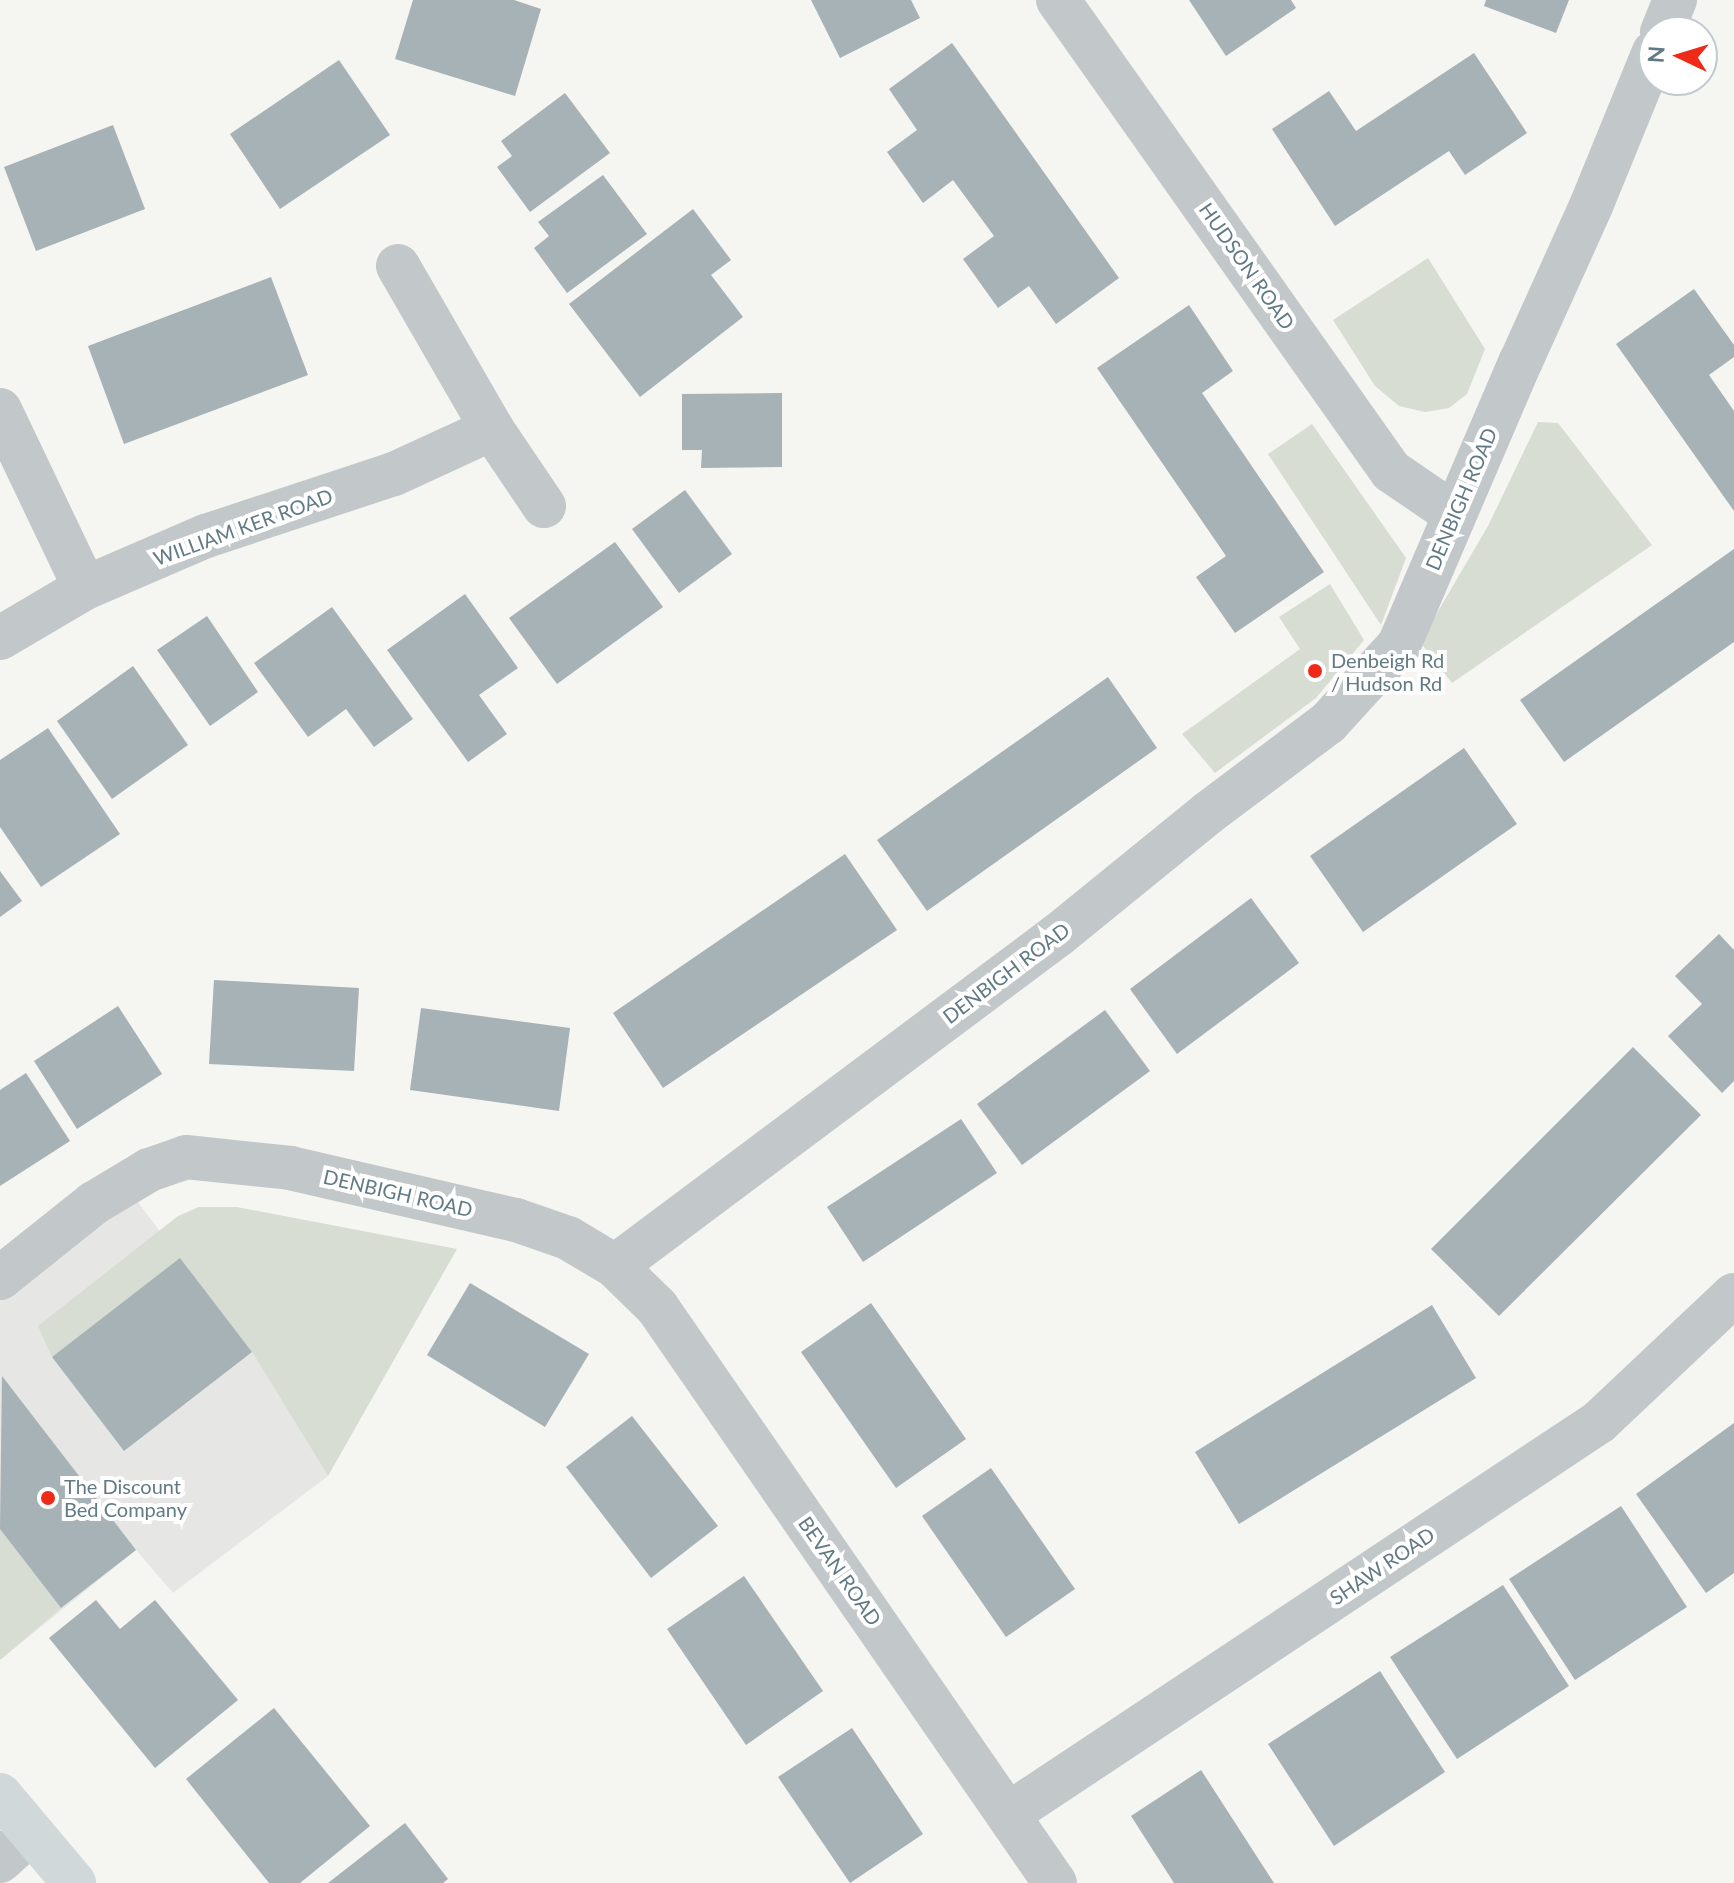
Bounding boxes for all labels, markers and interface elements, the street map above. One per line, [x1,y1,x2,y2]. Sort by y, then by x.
north arrow [1638,16,1718,96]
text: N [1641,45,1670,64]
street label: HUDSON ROAD [1194,198,1300,334]
street label: DENBIGH ROAD [1420,424,1502,574]
street label: WILLIAM KER ROAD [150,483,336,571]
place label: Denbeigh Rd / Hudson Rd [1331,648,1444,695]
marker: Denbeigh Rd / Hudson Rd [1306,662,1324,680]
street label: DENBIGH ROAD [938,918,1074,1028]
street label: DENBIGH ROAD [321,1164,475,1222]
place label: The Discount Bed Company [64,1474,187,1521]
marker: The Discount Bed Company [39,1489,57,1507]
street label: BEVAN ROAD [794,1512,886,1630]
street label: SHAW ROAD [1325,1522,1439,1610]

